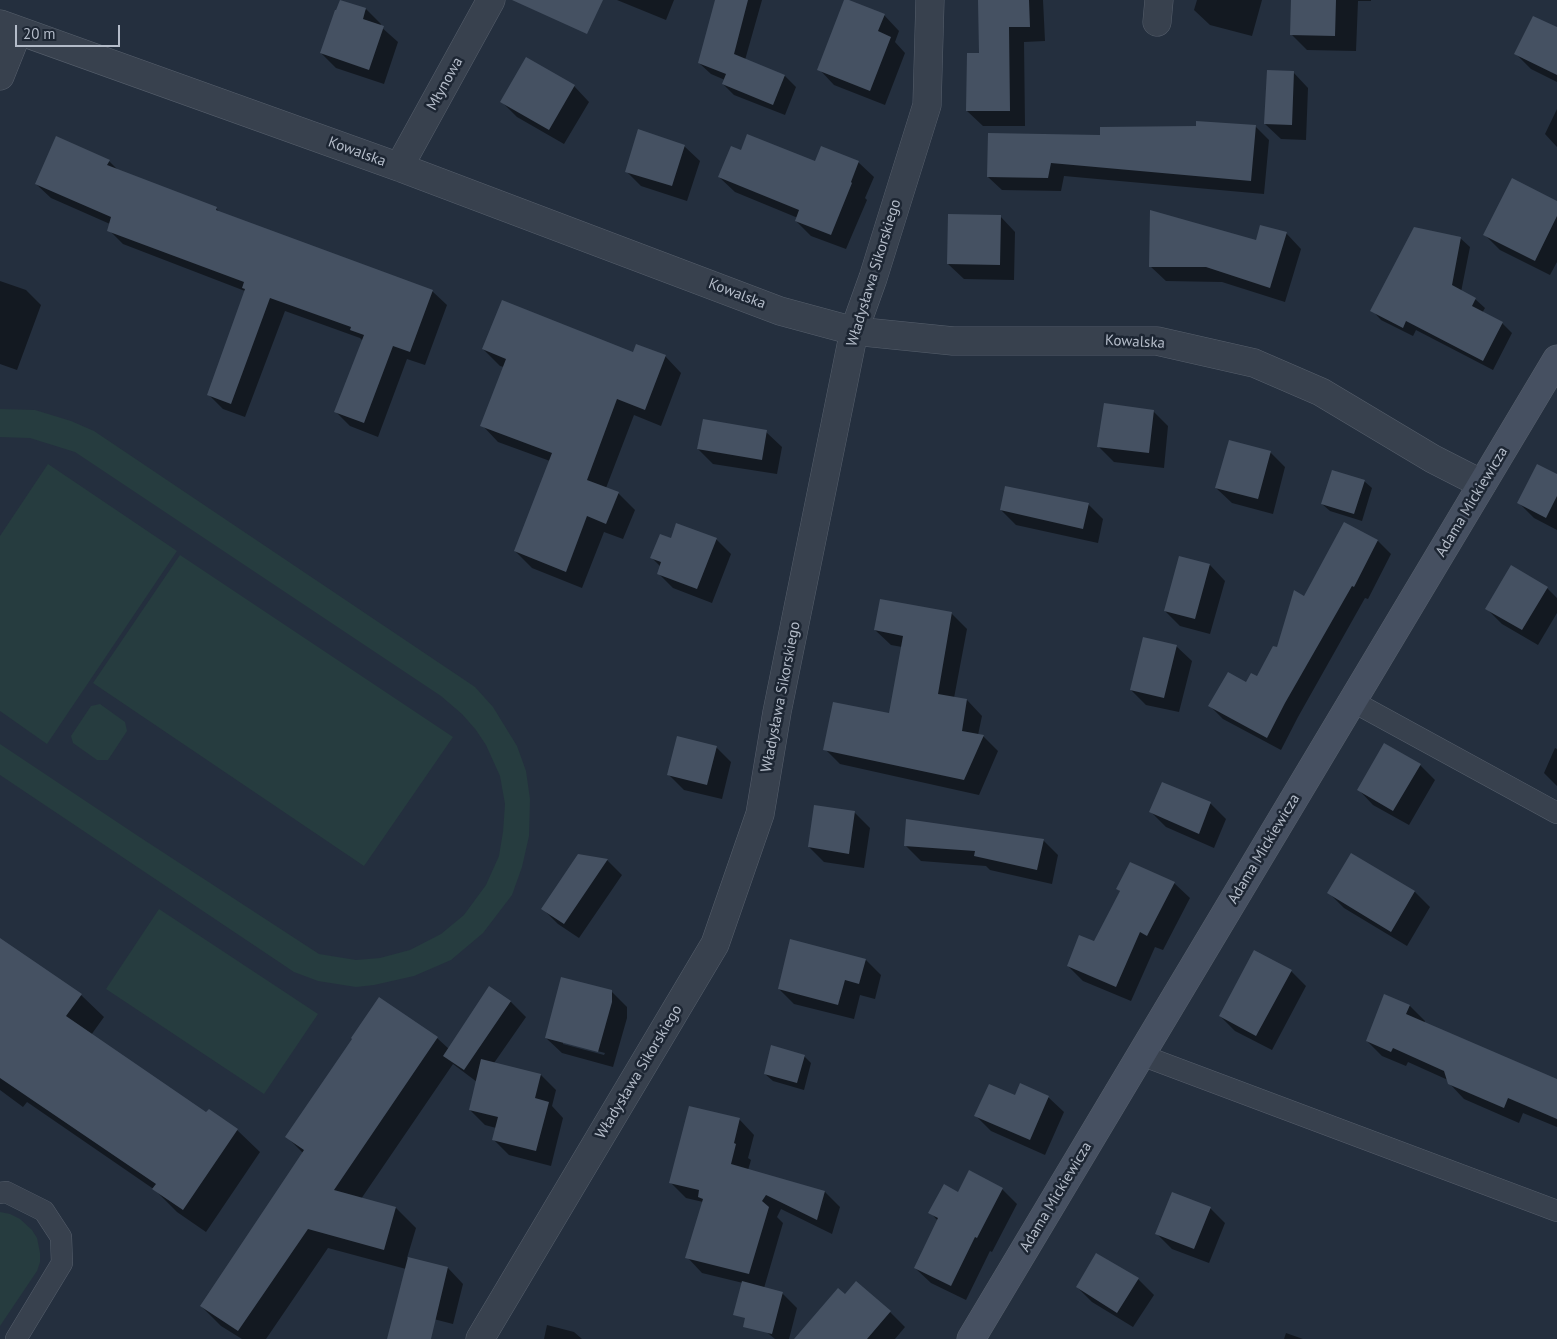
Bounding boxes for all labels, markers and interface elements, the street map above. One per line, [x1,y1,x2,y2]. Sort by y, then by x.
scale bar [18,15,122,47]
text: 20 m [23,24,56,43]
street label: Młynowa [423,54,467,114]
street label: Kowalska [326,133,388,171]
street label: Władysława Sikorskiego [843,197,905,349]
street label: Kowalska [706,275,768,313]
street label: Kowalska [1105,331,1165,353]
street label: Adama Mickiewicza [1432,444,1512,560]
street label: Władysława Sikorskiego [758,620,804,774]
street label: Adama Mickiewicza [1224,791,1304,907]
street label: Władysława Sikorskiego [592,1002,686,1142]
street label: Adama Mickiewicza [1016,1139,1096,1255]

